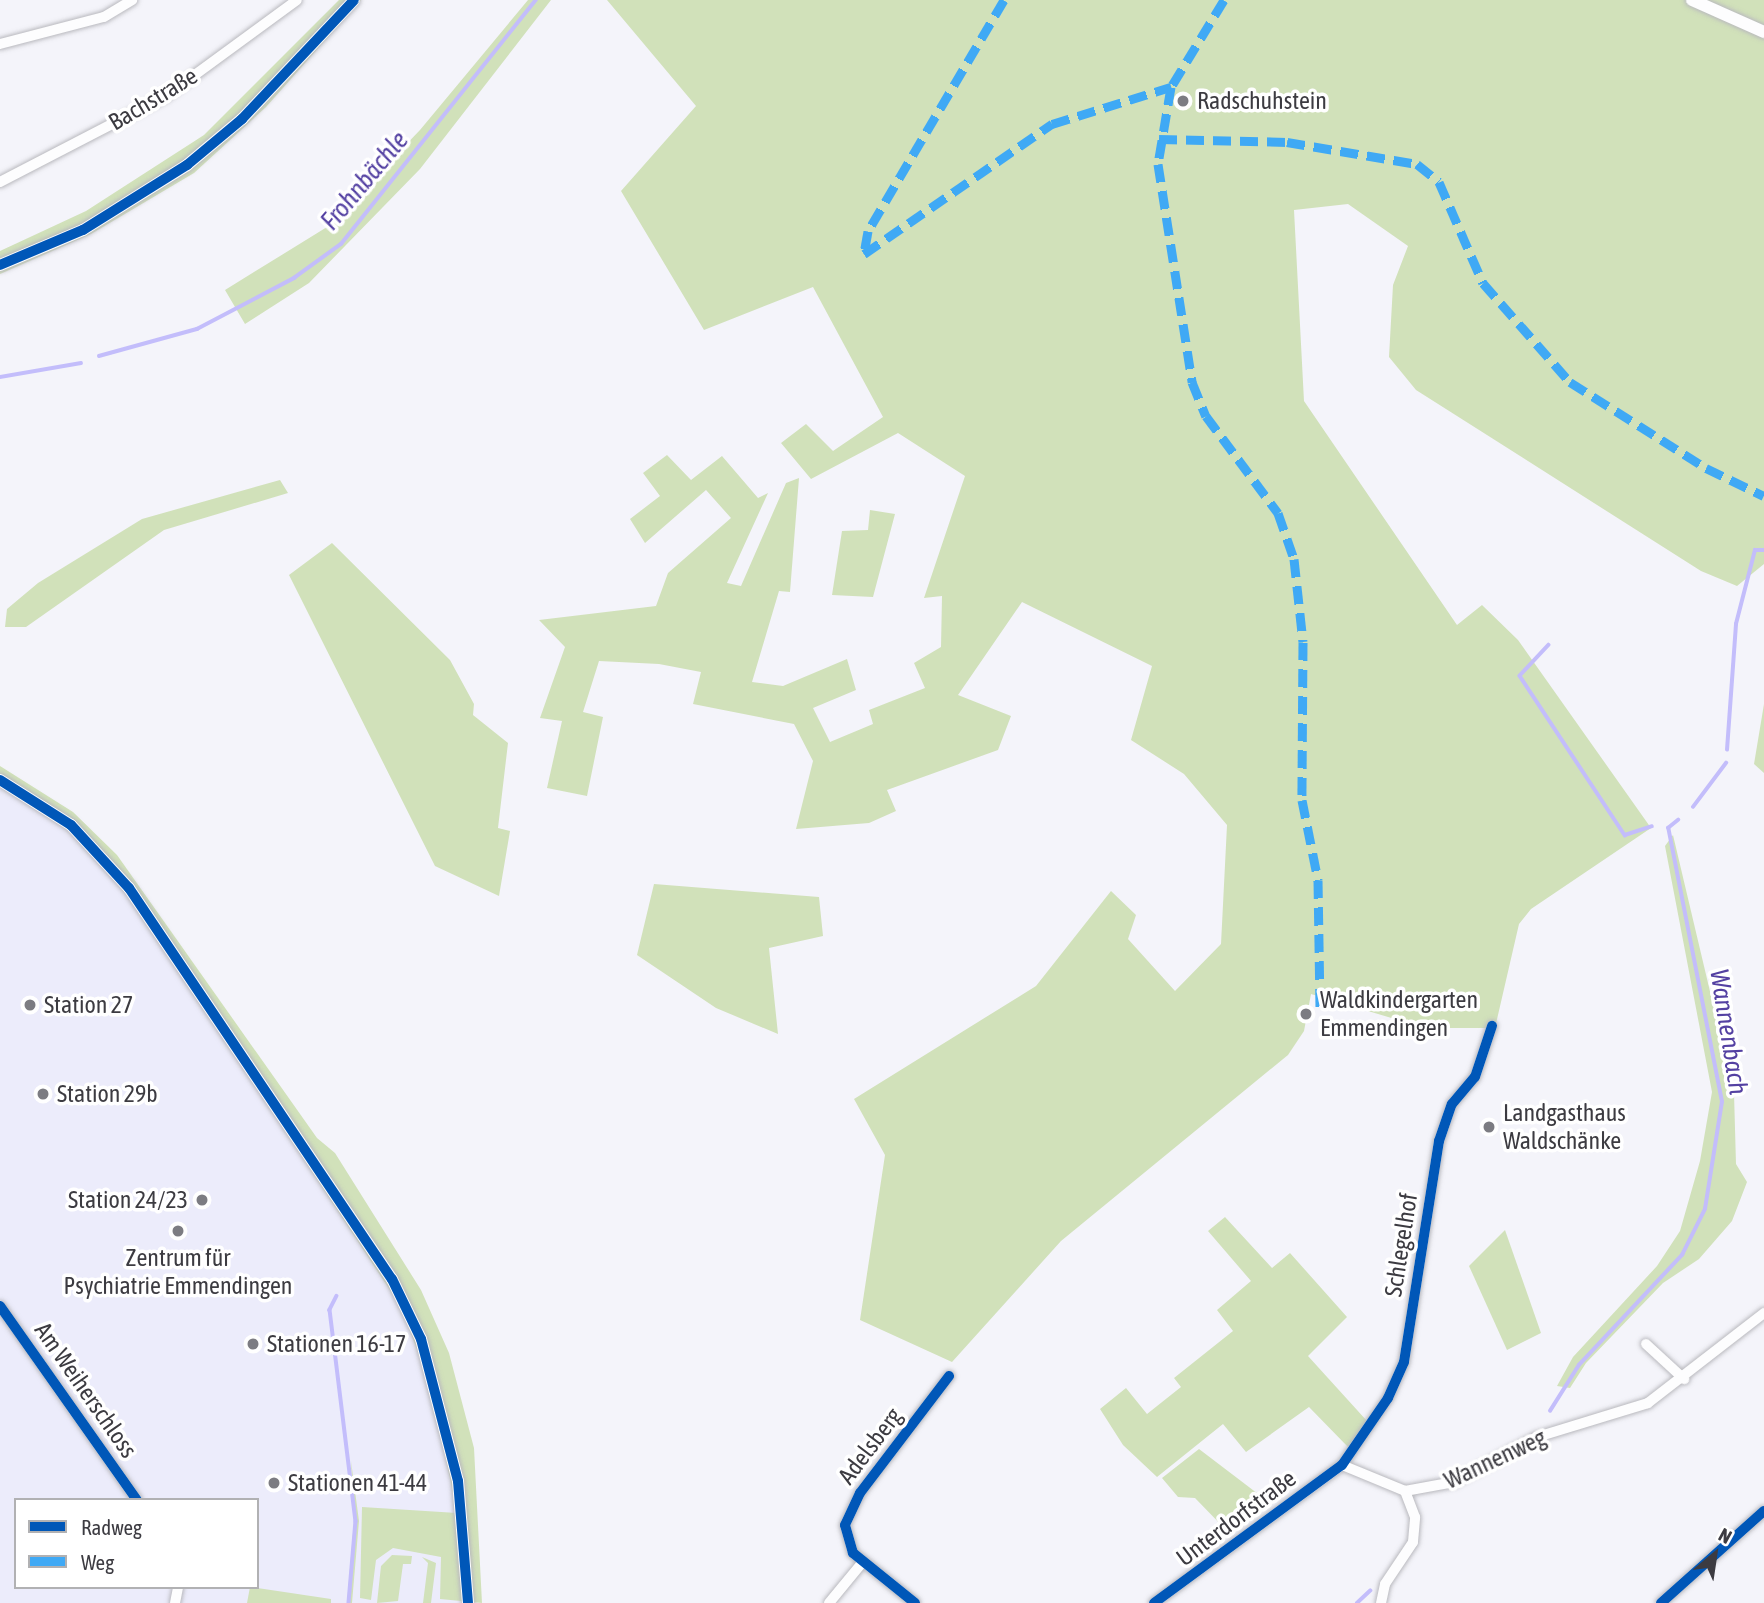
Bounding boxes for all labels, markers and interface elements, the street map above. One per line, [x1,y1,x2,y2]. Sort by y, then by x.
street label: Bachstraße [103,61,203,137]
place label: Radschuhstein [1197,87,1327,115]
marker: Radschuhstein [1175,93,1191,109]
water label: Frohnbächle [315,125,415,237]
water label: Wannenbach [1703,967,1753,1097]
place label: Waldkindergarten Emmendingen [1320,986,1478,1042]
place label: Station 27 [44,991,133,1019]
marker: Station 27 [22,997,38,1013]
marker: Waldkindergarten Emmendingen [1298,1006,1314,1022]
place label: Station 29b [57,1080,158,1108]
marker: Station 29b [35,1086,51,1102]
place label: Landgasthaus Waldschänke [1503,1099,1626,1155]
marker: Landgasthaus Waldschänke [1481,1119,1497,1135]
place label: Station 24/23 [68,1186,188,1214]
street label: Schlegelhof [1379,1191,1423,1299]
marker: Station 24/23 [194,1192,210,1208]
marker: Zentrum für Psychiatrie Emmendingen [168,1221,188,1241]
place label: Zentrum für Psychiatrie Emmendingen [63,1244,293,1300]
street label: Am Weiherschloss [29,1317,143,1463]
place label: Stationen 16-17 [267,1330,406,1358]
marker: Stationen 16-17 [245,1336,261,1352]
street label: Adelsberg [832,1402,908,1490]
street label: Wannenweg [1440,1423,1550,1495]
street label: Unterdorfstraße [1171,1464,1301,1572]
place label: Stationen 41-44 [288,1469,427,1497]
marker: Stationen 41-44 [266,1475,282,1491]
legend [14,1498,259,1589]
text: Radweg [81,1515,142,1539]
north arrow [1680,1519,1750,1589]
text: N [1715,1523,1735,1548]
text: Weg [81,1550,114,1574]

